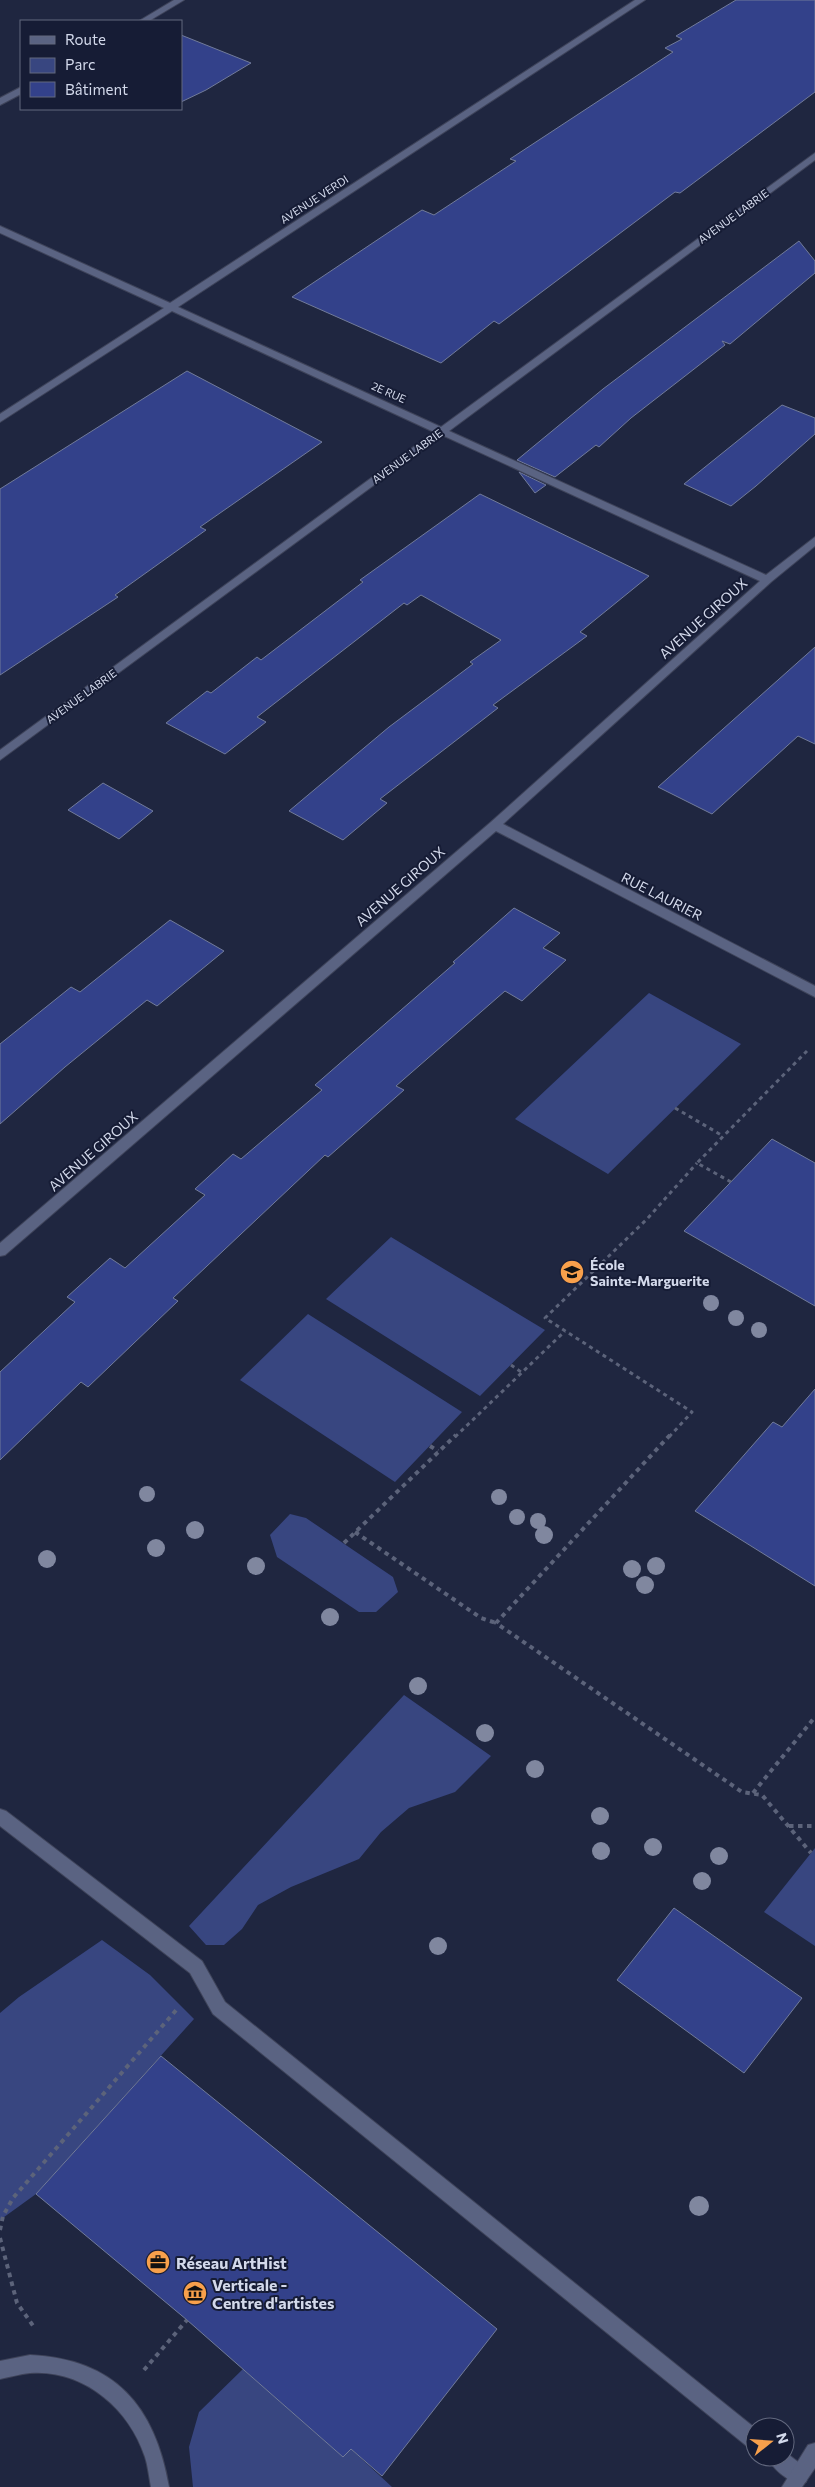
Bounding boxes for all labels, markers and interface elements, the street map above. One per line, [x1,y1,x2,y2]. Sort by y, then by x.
legend [20,20,182,110]
text: Route [65,30,106,48]
text: Parc [65,55,95,73]
text: Bâtiment [65,80,128,98]
street label: AVENUE VERDI [278,172,350,226]
street label: AVENUE LABRIE [695,186,771,246]
street label: 2E RUE [370,379,408,405]
street label: AVENUE LABRIE [369,426,445,486]
street label: AVENUE GIROUX [655,574,751,662]
street label: AVENUE LABRIE [43,666,119,726]
street label: AVENUE GIROUX [352,843,448,929]
street label: RUE LAURIER [619,868,705,924]
street label: AVENUE GIROUX [45,1108,141,1194]
place label: École Sainte-Marguerite [590,1256,709,1289]
school or university icon: École Sainte-Marguerite [559,1259,585,1285]
office icon: Réseau ArtHist [145,2249,171,2275]
place label: Réseau ArtHist [176,2253,287,2272]
place label: Verticale - Centre d'artistes [212,2275,334,2312]
museum icon: Verticale - Centre d'artistes [182,2280,208,2306]
north arrow [745,2417,795,2467]
text: N [773,2431,793,2446]

